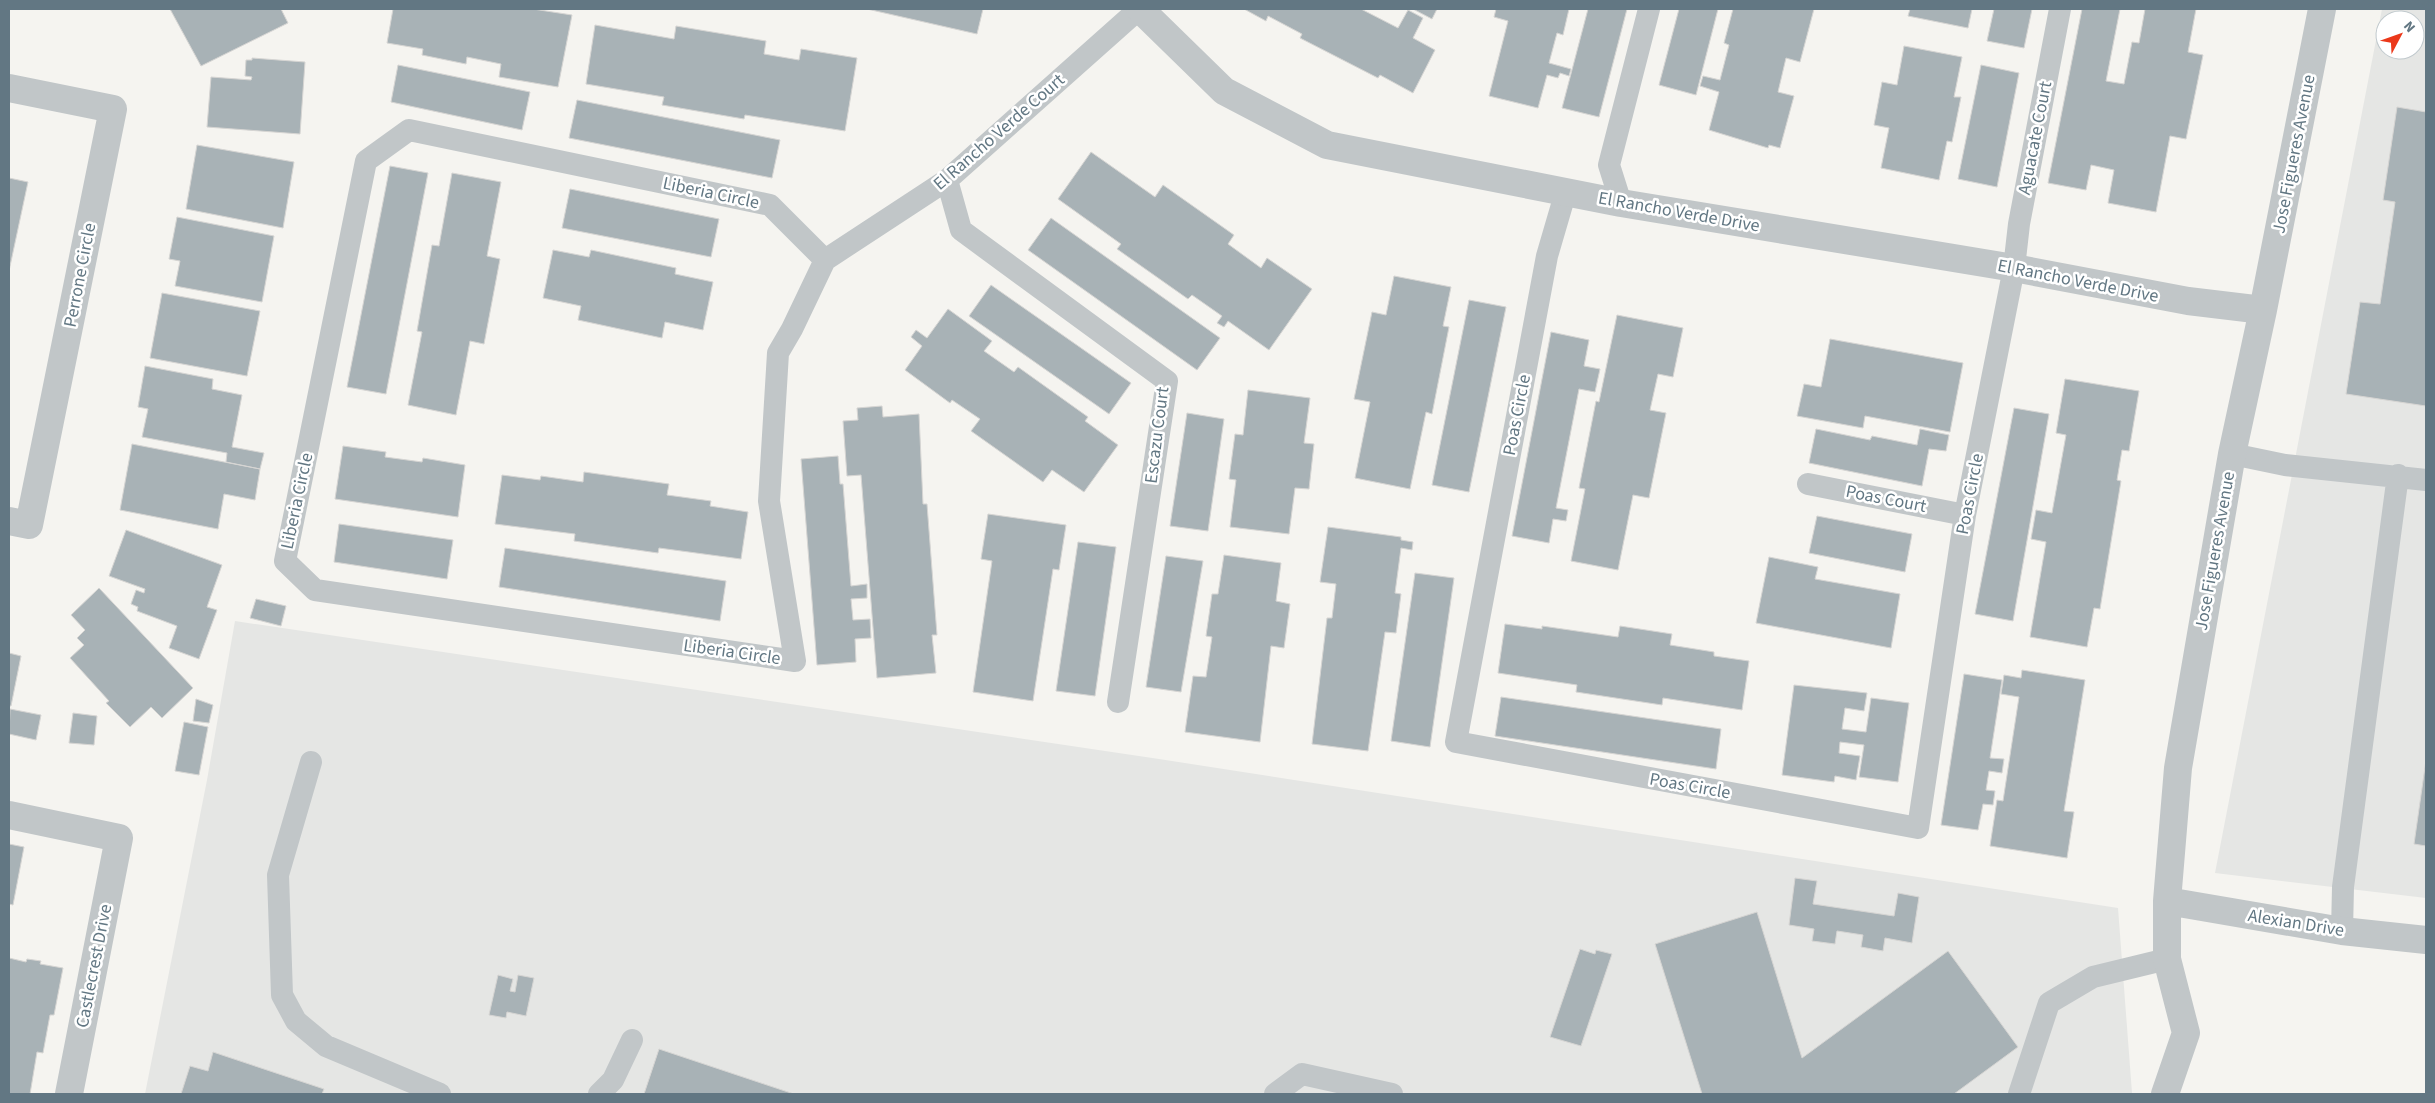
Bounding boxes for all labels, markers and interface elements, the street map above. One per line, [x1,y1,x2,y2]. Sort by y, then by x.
north arrow [2375,10,2425,60]
text: N [2398,17,2420,37]
street label: El Rancho Verde Court [928,68,1070,196]
street label: Jose Figueres Avenue [2266,72,2322,235]
street label: Aguacate Court [2012,79,2058,197]
street label: Liberia Circle [661,171,762,215]
street label: El Rancho Verde Drive [1596,185,1762,239]
street label: Perrone Circle [58,221,102,329]
street label: El Rancho Verde Drive [1995,253,2161,309]
street label: Poas Circle [1497,372,1537,458]
street label: Escazu Court [1139,385,1175,485]
street label: Liberia Circle [275,450,319,551]
street label: Poas Circle [1950,451,1990,537]
street label: Jose Figueres Avenue [2189,469,2241,633]
street label: Poas Court [1844,479,1928,519]
street label: Liberia Circle [682,633,782,671]
street label: Poas Circle [1647,767,1733,805]
street label: Castlecrest Drive [70,902,118,1030]
street label: Alexian Drive [2246,903,2346,943]

